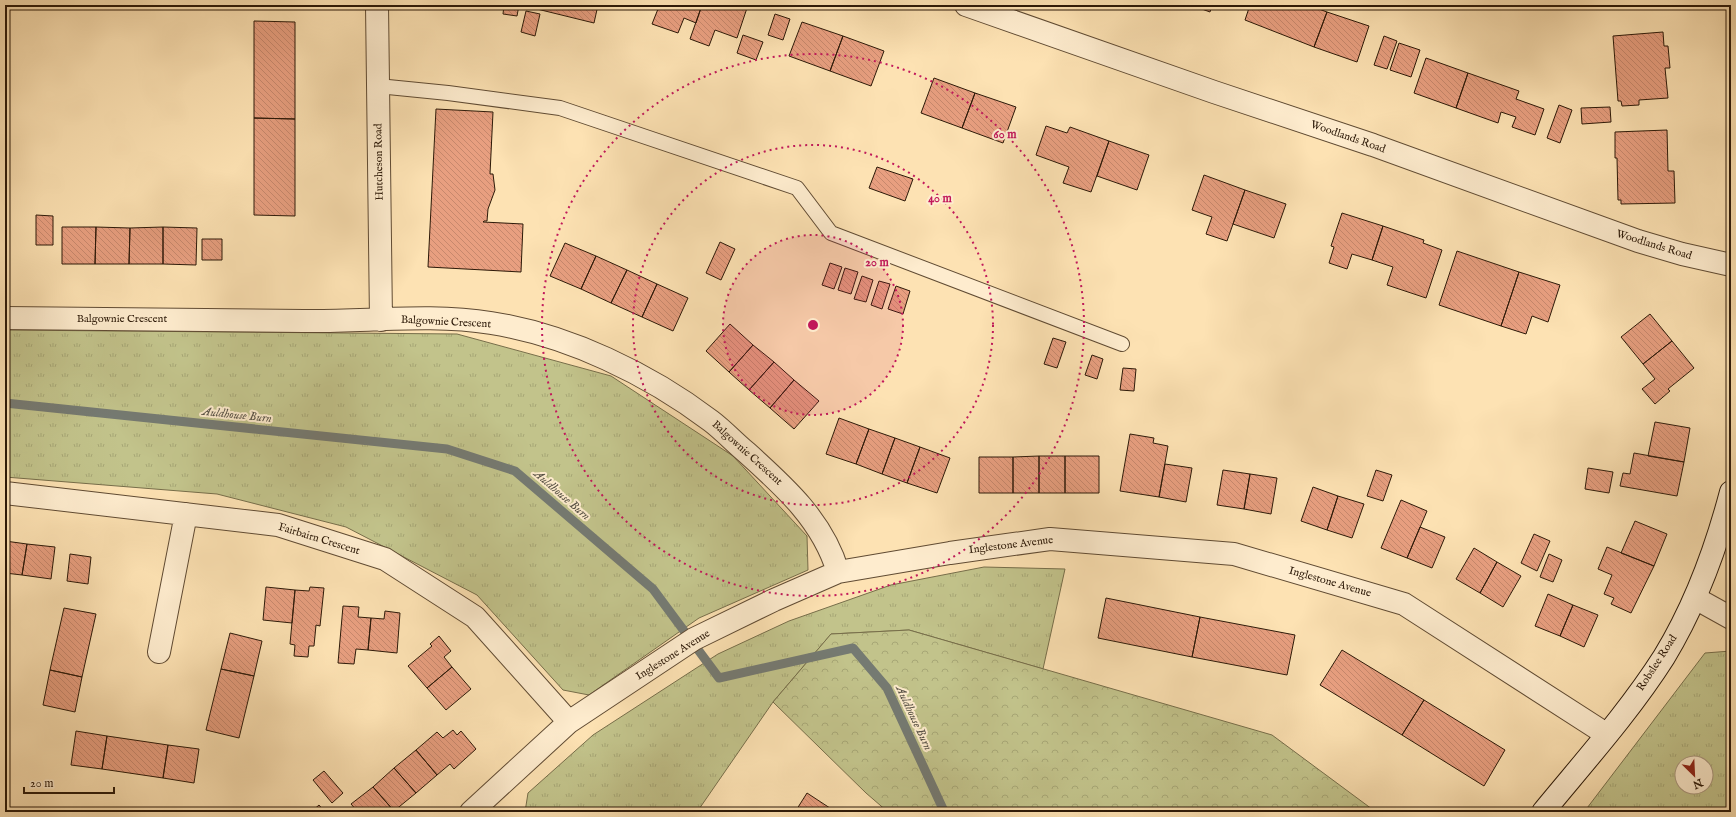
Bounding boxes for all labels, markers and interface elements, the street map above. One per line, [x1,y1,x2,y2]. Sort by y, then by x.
street label: Woodlands Road [1309,118,1387,156]
street label: Hutcheson Road [371,123,387,201]
text: 60 m [994,127,1017,142]
text: 40 m [928,191,953,206]
street label: Woodlands Road [1615,227,1694,263]
text: 20 m [865,255,889,270]
street label: Balgownie Crescent [77,312,167,326]
street label: Balgownie Crescent [401,313,492,331]
centre of rings [806,318,820,332]
water label: Auldhouse Burn [200,404,273,426]
street label: Balgownie Crescent [709,418,785,489]
water label: Auldhouse Burn [529,465,594,524]
street label: Fairbairn Crescent [277,520,362,558]
street label: Inglestone Avenue [968,533,1054,557]
street label: Inglestone Avenue [1287,564,1373,600]
street label: Inglestone Avenue [633,627,713,683]
street label: Robslee Road [1634,632,1680,694]
water label: Auldhouse Burn [892,681,936,753]
north arrow [1674,755,1714,795]
scale bar [24,769,114,795]
text: N [1690,774,1706,792]
text: 20 m [30,776,53,791]

